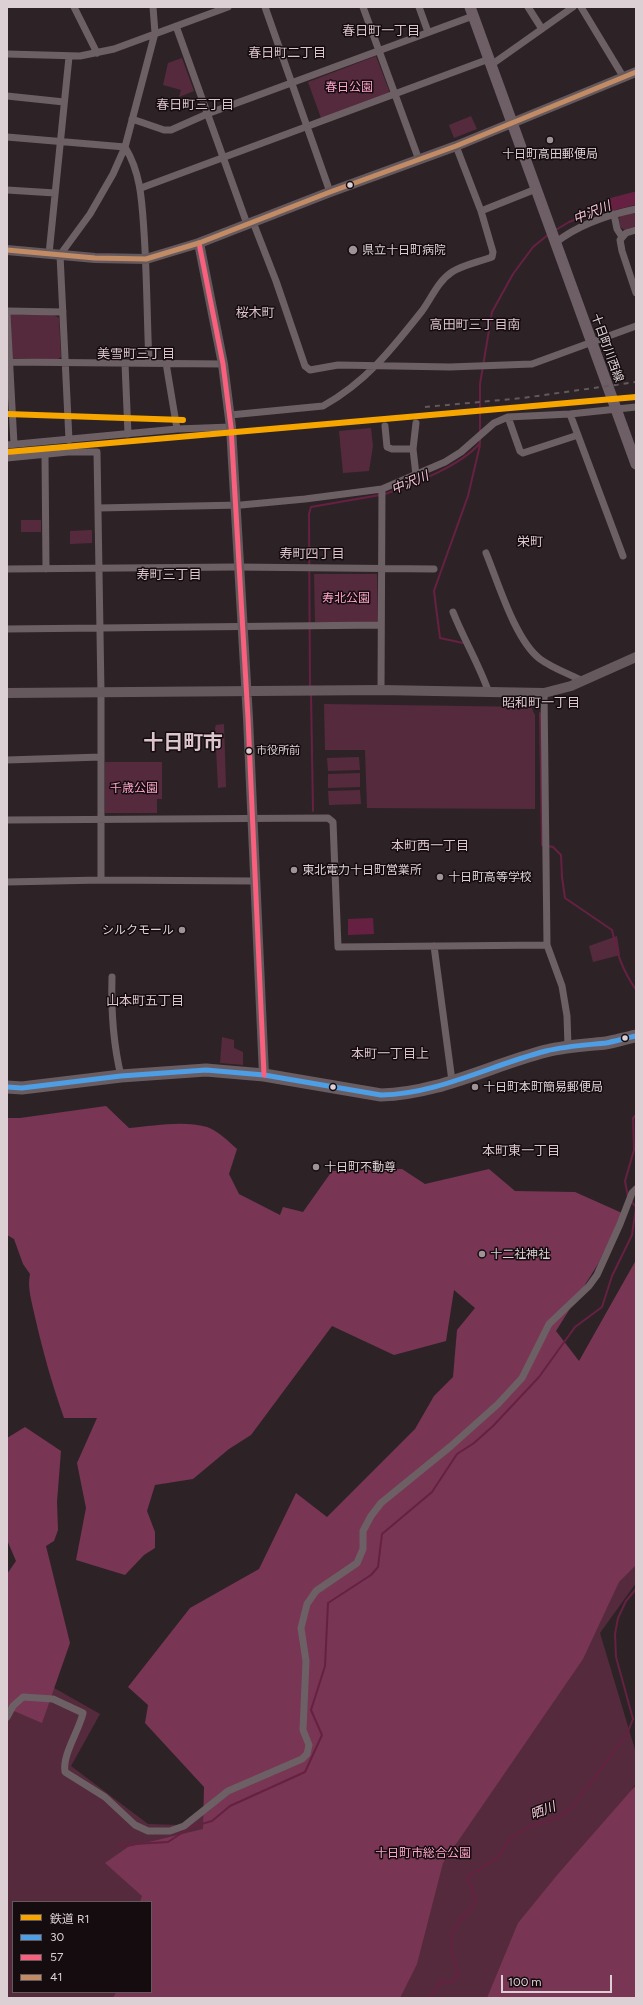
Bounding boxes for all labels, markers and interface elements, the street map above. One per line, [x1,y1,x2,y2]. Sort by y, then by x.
district label: 春日町一丁目 [342,23,420,39]
district label: 春日町二丁目 [248,45,326,61]
park label: 春日公園 [325,80,373,94]
district label: 春日町三丁目 [156,97,234,113]
marker: 十日町高田郵便局 [545,135,555,145]
place label: 十日町高田郵便局 [502,147,598,161]
unlabelled marker [345,180,355,190]
water label: 中沢川 [571,198,613,228]
place label: 県立十日町病院 [362,243,446,257]
marker: 県立十日町病院 [347,244,359,256]
district label: 桜木町 [236,305,274,321]
street label: 十日町川西線 [588,312,626,384]
district label: 高田町三丁目南 [430,317,520,333]
district label: 美雪町三丁目 [97,346,175,362]
water label: 中沢川 [389,468,431,498]
district label: 栄町 [517,534,543,550]
district label: 寿町四丁目 [280,546,344,562]
district label: 寿町三丁目 [137,567,201,583]
park label: 寿北公園 [322,591,370,605]
district label: 昭和町一丁目 [502,695,580,711]
district label: 十日町市 [143,731,223,755]
place label: 市役所前 [256,744,300,758]
marker: 市役所前 [244,746,254,756]
park label: 千歳公園 [110,781,158,795]
district label: 本町西一丁目 [391,838,469,854]
place label: 東北電力十日町営業所 [302,863,422,877]
marker: 東北電力十日町営業所 [289,865,299,875]
place label: 十日町高等学校 [448,870,532,884]
marker: 十日町高等学校 [435,872,445,882]
place label: シルクモール [102,923,174,937]
marker: シルクモール [177,925,187,935]
district label: 山本町五丁目 [106,993,184,1009]
unlabelled marker [620,1033,630,1043]
district label: 本町一丁目上 [351,1046,429,1062]
place label: 十日町本町簡易郵便局 [483,1080,603,1094]
unlabelled marker [328,1082,338,1092]
marker: 十日町本町簡易郵便局 [470,1082,480,1092]
district label: 本町東一丁目 [482,1143,560,1159]
place label: 十日町不動尊 [324,1160,396,1174]
marker: 十日町不動尊 [311,1162,321,1172]
place label: 十二社神社 [490,1247,550,1261]
marker: 十二社神社 [477,1249,487,1259]
water label: 晒川 [528,1799,558,1823]
park label: 十日町市総合公園 [375,1846,471,1860]
legend [12,1901,152,1993]
text: 鉄道 R1 [50,1912,89,1926]
text: 30 [50,1930,64,1944]
text: 57 [50,1950,63,1964]
scale bar [503,1967,614,1993]
text: 41 [50,1970,62,1984]
text: 100 m [508,1975,542,1989]

